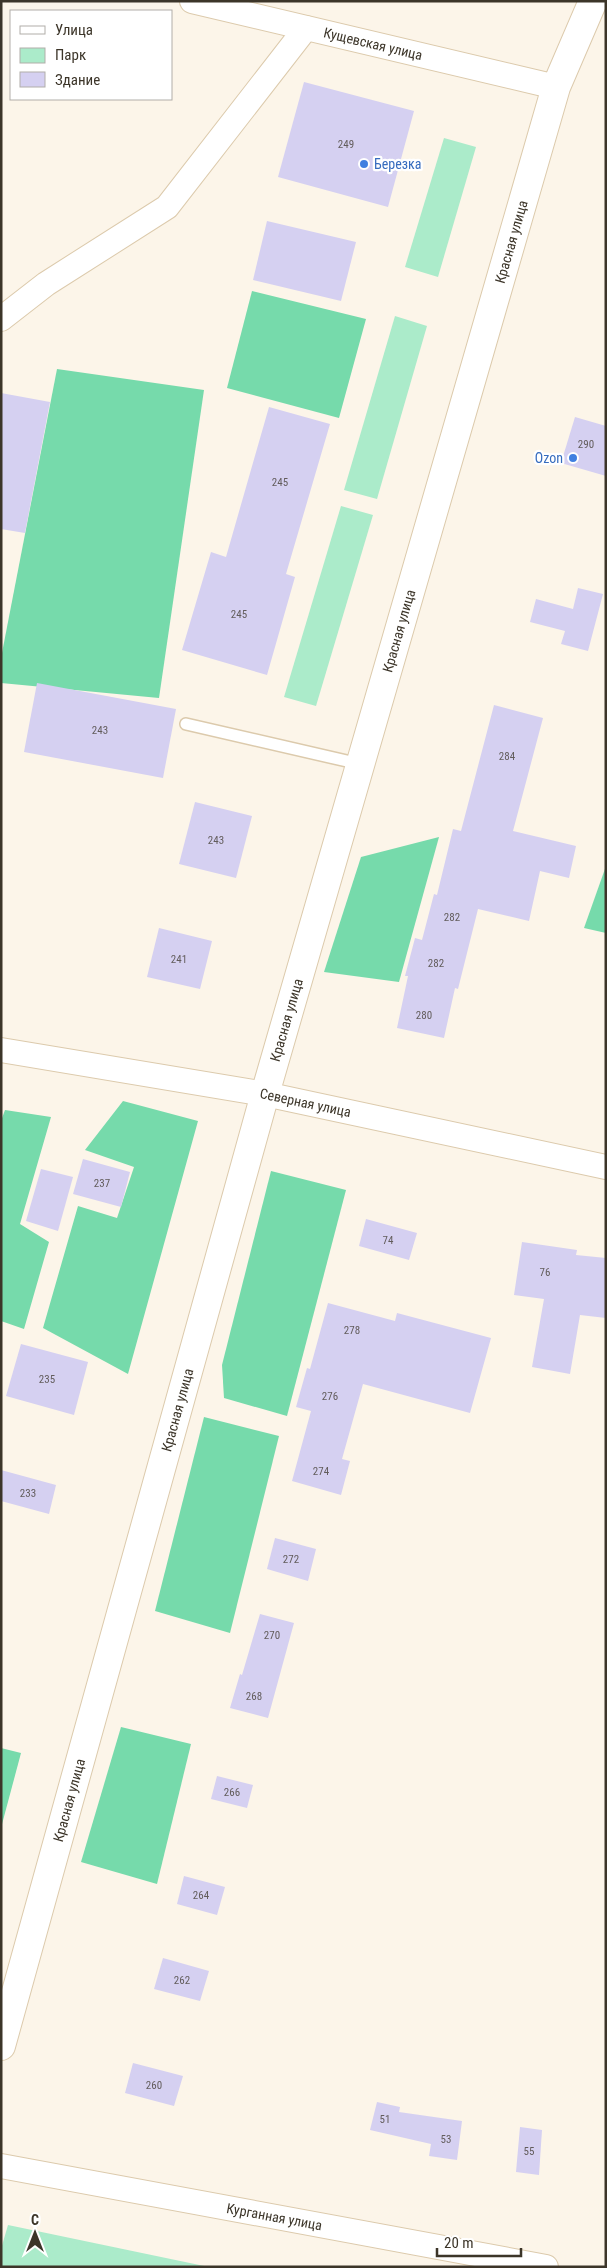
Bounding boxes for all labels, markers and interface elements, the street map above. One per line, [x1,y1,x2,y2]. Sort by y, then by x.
legend [10,10,172,100]
text: Улица [55,21,93,39]
street label: Кущевская улица [322,24,424,63]
text: Парк [55,46,86,64]
text: Здание [55,71,100,89]
house number: 249 [338,138,354,151]
place label: Березка [374,156,421,172]
marker: Березка [358,158,370,170]
street label: Красная улица [492,198,531,285]
house number: 290 [578,438,594,451]
place label: Ozon [535,450,563,466]
marker: Ozon [567,452,579,464]
house number: 245 [272,476,288,489]
street label: Красная улица [379,588,418,674]
house number: 245 [231,608,247,621]
house number: 243 [92,724,108,737]
house number: 284 [499,750,516,763]
house number: 243 [208,834,224,847]
house number: 282 [444,911,460,924]
house number: 241 [171,953,187,966]
house number: 282 [428,957,444,970]
street label: Красная улица [267,977,306,1063]
house number: 280 [416,1009,432,1022]
street label: Северная улица [259,1085,352,1120]
house number: 237 [94,1177,110,1190]
house number: 74 [383,1234,394,1247]
house number: 76 [540,1266,550,1279]
house number: 278 [344,1324,360,1337]
street label: Красная улица [158,1367,197,1453]
house number: 235 [39,1373,55,1386]
house number: 276 [322,1390,338,1403]
house number: 274 [313,1465,330,1478]
house number: 233 [20,1487,36,1500]
house number: 272 [283,1553,299,1566]
house number: 270 [264,1629,280,1642]
house number: 268 [246,1690,262,1703]
street label: Красная улица [50,1757,88,1844]
house number: 266 [224,1786,240,1799]
house number: 264 [193,1889,210,1902]
house number: 262 [174,1974,190,1987]
house number: 260 [146,2079,162,2092]
house number: 51 [380,2113,390,2126]
house number: 53 [441,2133,451,2146]
house number: 55 [524,2145,534,2158]
street label: Курганная улица [225,2200,324,2233]
north arrow [10,2208,60,2258]
text: С [31,2212,39,2228]
scale bar [437,2226,521,2258]
text: 20 m [444,2234,474,2252]

